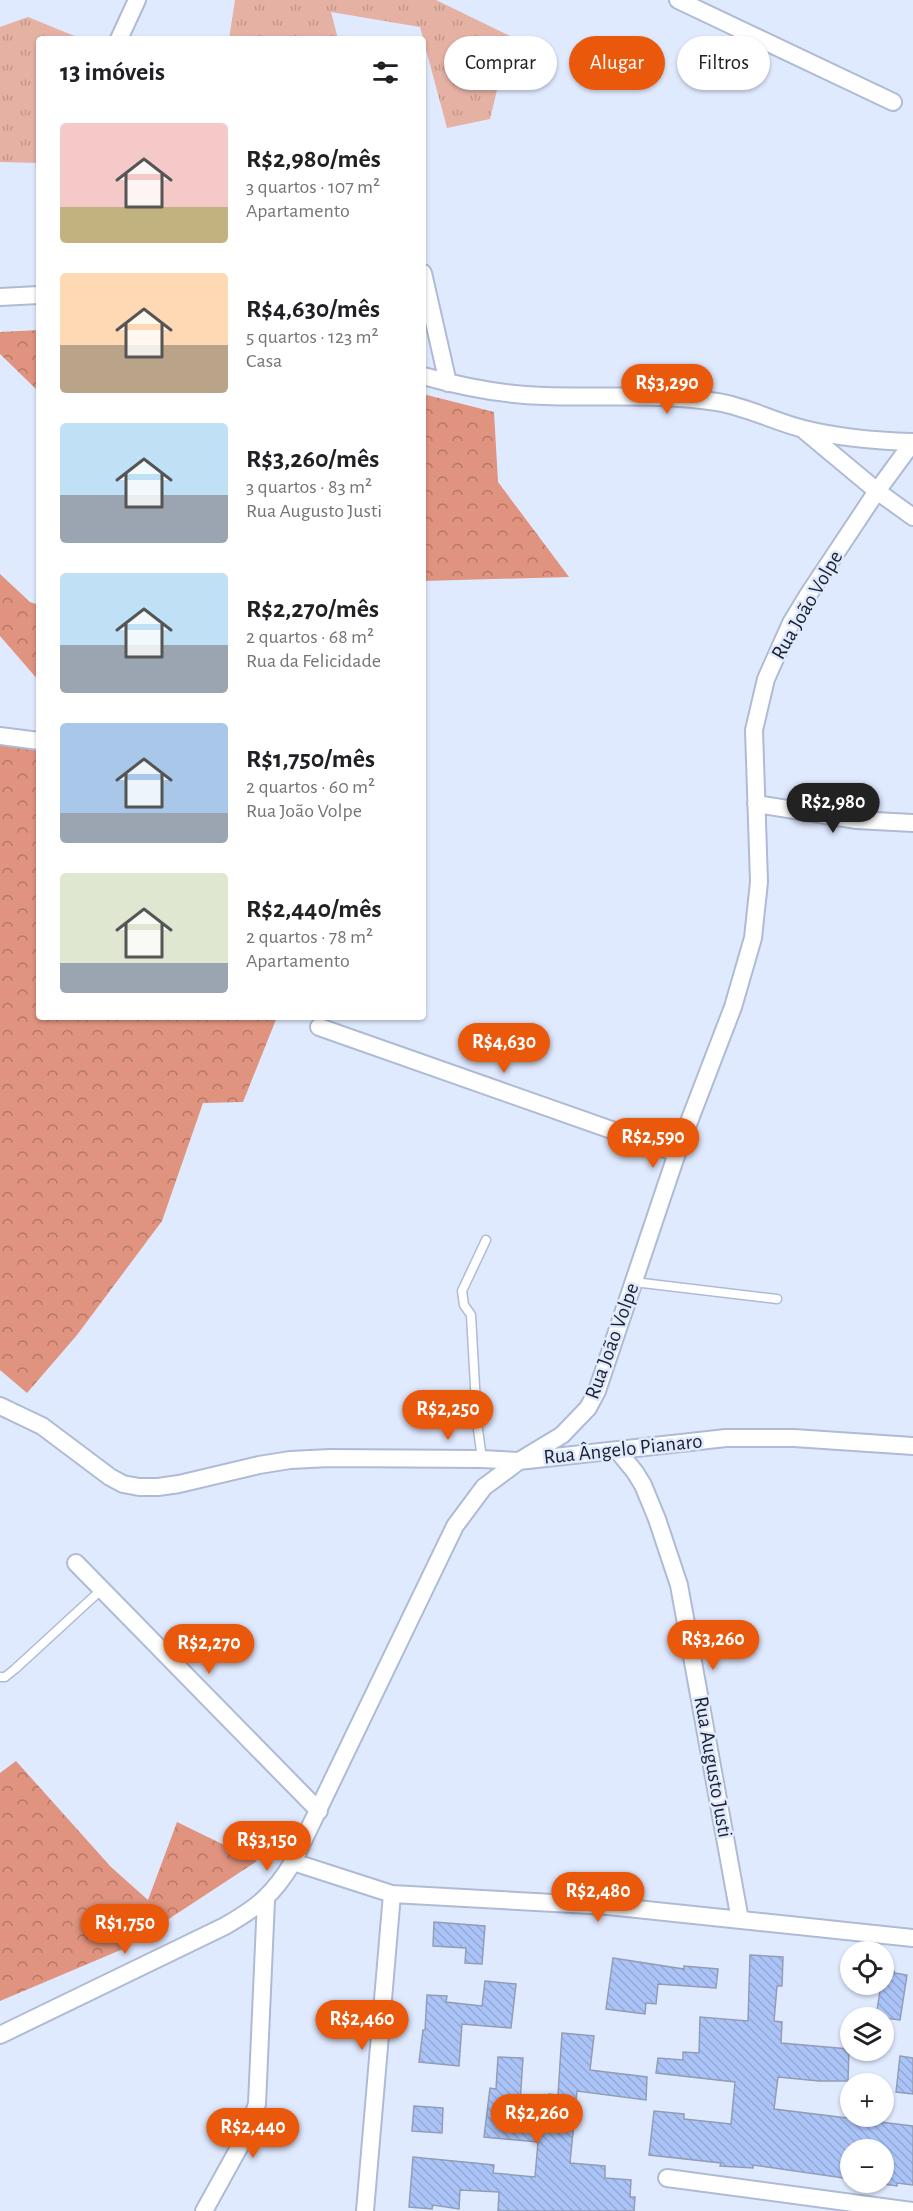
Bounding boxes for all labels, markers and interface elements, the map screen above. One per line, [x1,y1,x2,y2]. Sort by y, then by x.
chip: Comprar [444,36,557,90]
chip: Alugar [569,36,665,90]
chip: Filtros [677,36,770,90]
icon: filters [369,56,402,89]
text: 13 imóveis [60,59,165,85]
text: R$2,980/mês [246,146,381,172]
icon: home [108,147,180,219]
text: 3 quartos · 107 m² [246,177,380,197]
text: Apartamento [246,201,350,221]
text: R$4,630/mês [246,296,380,322]
icon: home [108,297,180,369]
text: 5 quartos · 123 m² [246,327,379,347]
text: Casa [246,351,282,371]
pin: R$3,290 [612,364,722,415]
text: R$3,290 [635,373,699,393]
text: R$3,260/mês [246,446,379,472]
icon: home [108,447,180,519]
text: 3 quartos · 83 m² [246,477,372,497]
text: Rua Augusto Justi [246,501,382,521]
street label: Rua João Volpe [767,547,847,663]
text: R$2,270/mês [246,596,379,622]
icon: home [108,597,180,669]
text: 2 quartos · 68 m² [246,627,374,647]
text: Rua da Felicidade [246,651,381,671]
text: R$1,750/mês [246,746,375,772]
icon: home [108,747,180,819]
text: 2 quartos · 60 m² [246,777,375,797]
pin: R$2,980 [778,783,888,834]
text: R$2,980 [801,792,865,812]
text: Rua João Volpe [246,801,362,821]
text: R$2,440/mês [246,896,382,922]
icon: home [108,897,180,969]
text: 2 quartos · 78 m² [246,927,373,947]
text: Apartamento [246,951,350,971]
pin: R$4,630 [449,1023,559,1074]
text: R$4,630 [472,1032,536,1052]
pin: R$2,590 [598,1118,708,1169]
text: R$2,590 [621,1127,685,1147]
street label: Rua João Volpe [581,1280,643,1402]
pin: R$2,250 [393,1390,503,1441]
text: R$2,250 [416,1399,480,1419]
street label: Rua Ângelo Pianaro [542,1428,703,1468]
pin: R$3,260 [658,1620,768,1671]
pin: R$2,270 [154,1624,264,1675]
text: R$3,260 [681,1629,745,1649]
text: R$2,270 [177,1633,241,1653]
street label: Rua Augusto Justi [690,1695,736,1839]
pin: R$3,150 [212,1821,322,1872]
text: R$3,150 [237,1830,297,1850]
pin: R$2,480 [543,1872,653,1923]
text: R$2,480 [565,1881,631,1901]
pin: R$1,750 [70,1904,180,1955]
text: R$1,750 [95,1913,155,1933]
map controls [840,1941,894,2193]
button: locate [840,1941,894,1995]
pin: R$2,460 [307,2000,417,2051]
button: layers [840,2007,894,2061]
text: R$2,460 [330,2009,394,2029]
button: + [840,2073,894,2127]
pin: R$2,260 [482,2094,592,2145]
text: R$2,260 [505,2103,569,2123]
pin: R$2,440 [198,2108,308,2159]
text: R$2,440 [220,2117,286,2137]
button: − [840,2139,894,2193]

